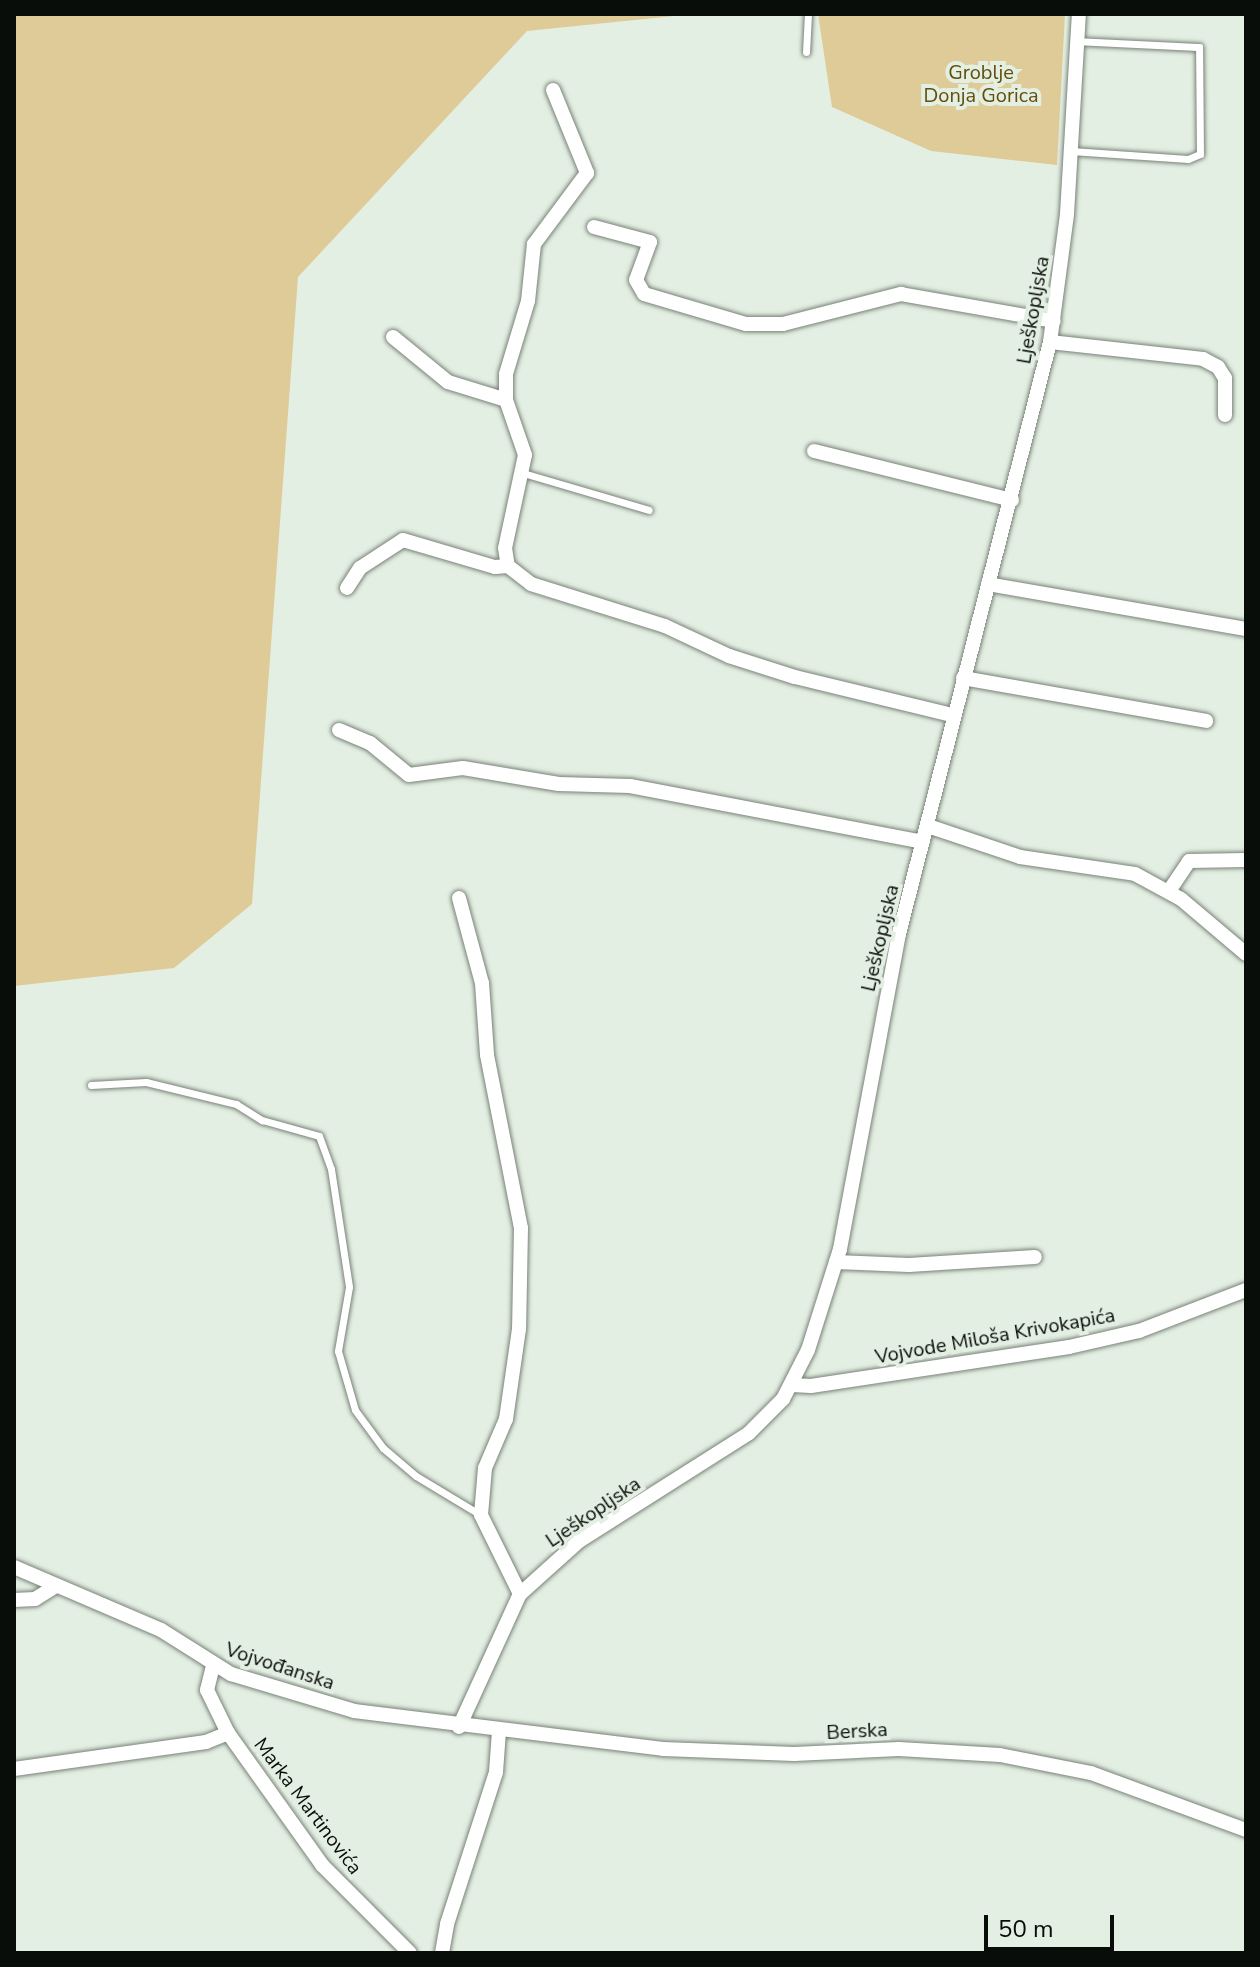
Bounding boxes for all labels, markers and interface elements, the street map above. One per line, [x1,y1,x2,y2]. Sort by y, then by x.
park label: Groblje Donja Gorica [924,61,1038,108]
street label: Lješkopljska [1012,254,1054,366]
street label: Lješkopljska [856,882,904,994]
street label: Vojvode Miloša Krivokapića [873,1303,1117,1369]
street label: Lješkopljska [541,1472,645,1552]
street label: Vojvođanska [222,1637,338,1695]
street label: Berska [826,1717,888,1745]
street label: Marka Martinovića [249,1733,367,1879]
scale bar [988,1899,1118,1949]
text: 50 m [998,1913,1054,1945]

